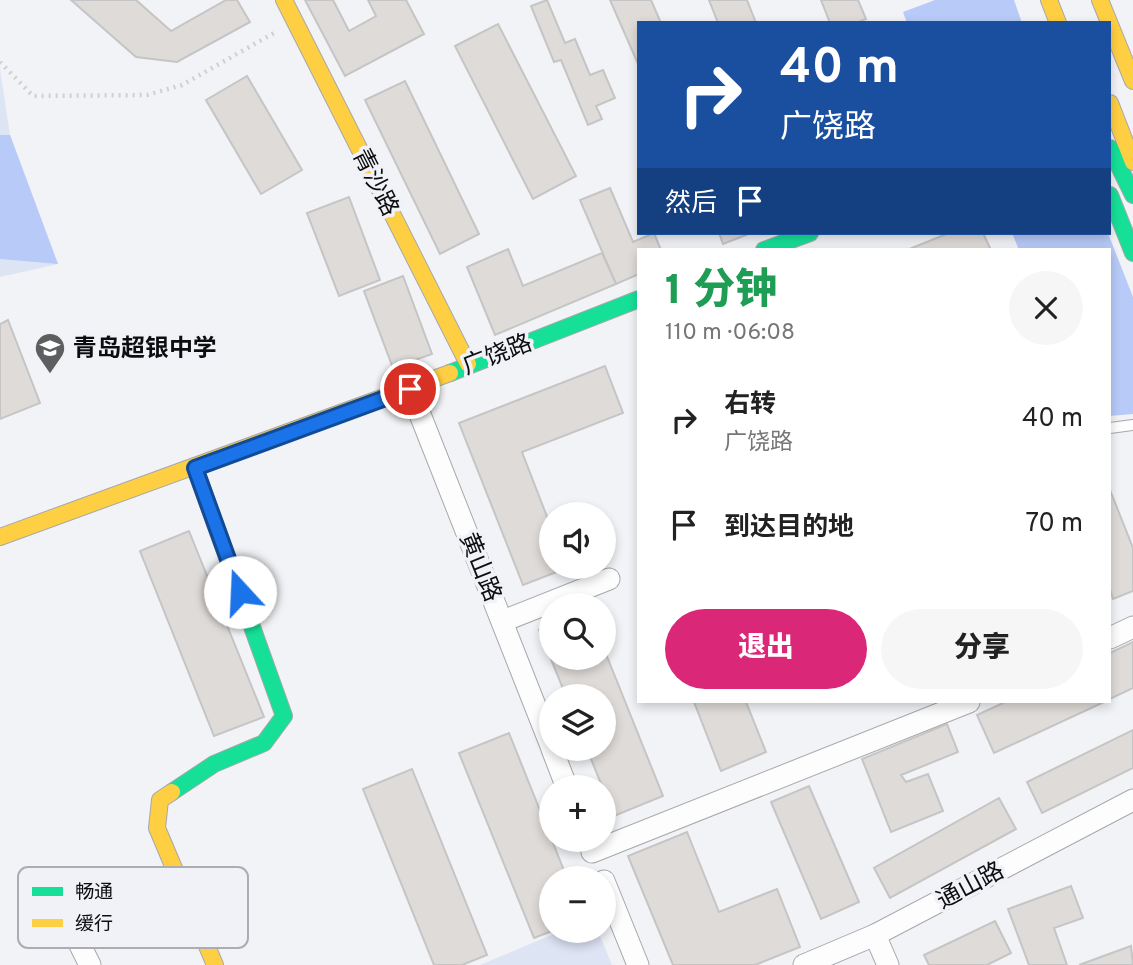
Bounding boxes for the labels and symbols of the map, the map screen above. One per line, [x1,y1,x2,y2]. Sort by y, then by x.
street label: 青沙路 [345,144,404,222]
street label: 广饶路 [459,329,537,383]
school or university icon: 青岛超银中学 [33,331,67,375]
place label: 青岛超银中学 [73,335,217,365]
pin [380,359,440,419]
street label: 黄山路 [452,529,507,607]
position arrow [203,555,277,629]
street label: 通山路 [932,857,1010,917]
legend [18,867,248,948]
text: 畅通 [75,881,113,905]
text: 缓行 [75,913,113,937]

